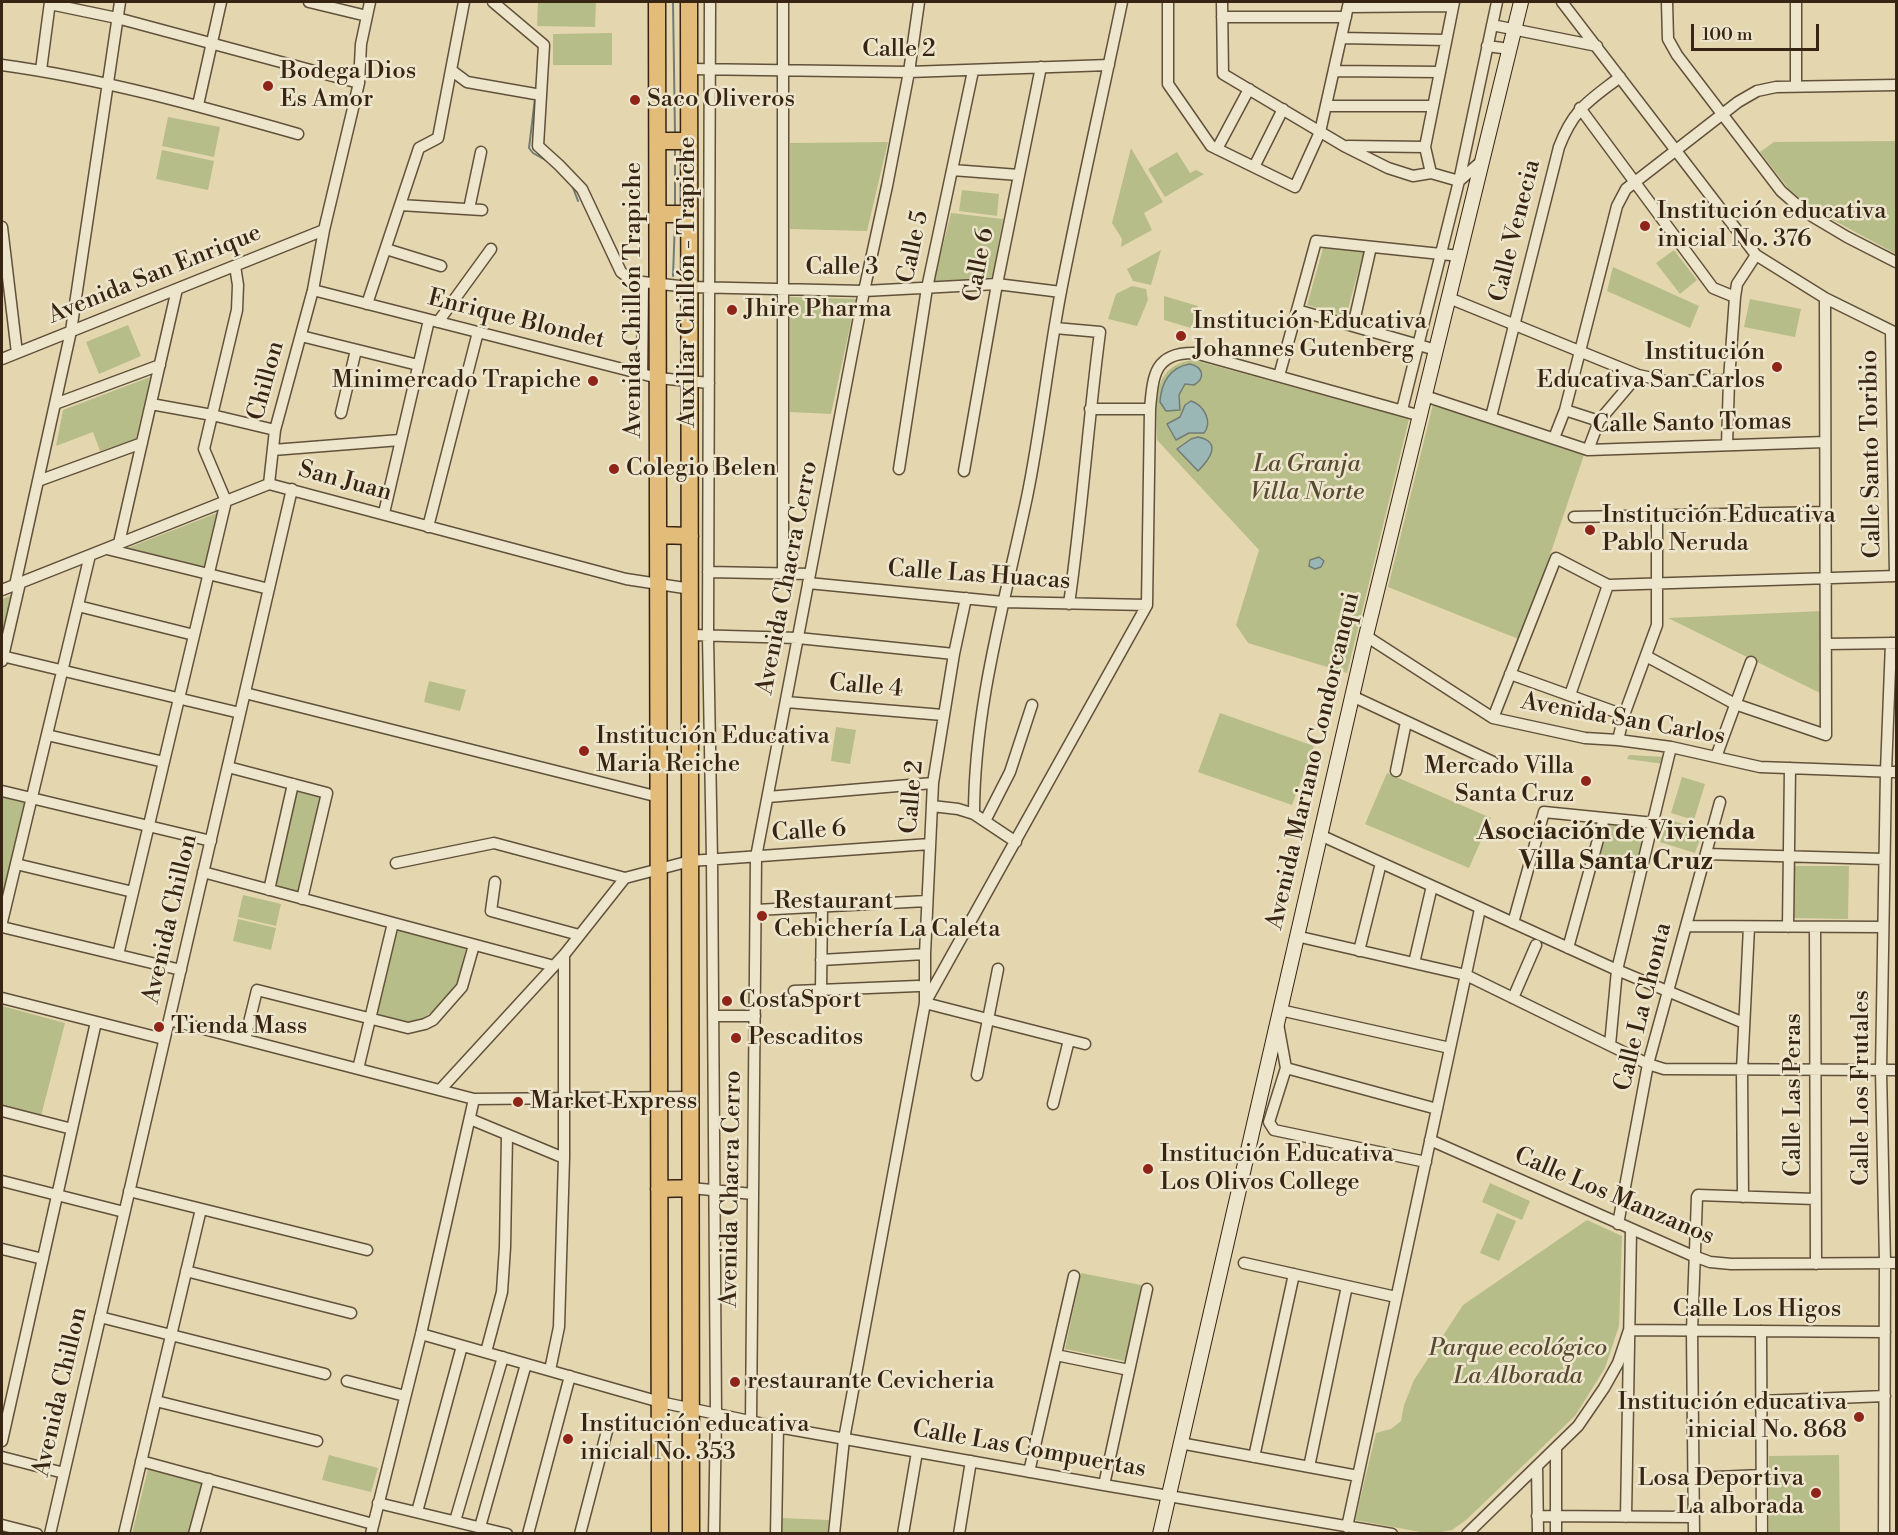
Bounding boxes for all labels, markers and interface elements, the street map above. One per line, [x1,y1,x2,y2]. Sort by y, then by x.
scale bar [1694,12,1822,50]
text: 100 m [1702,23,1753,46]
street label: Calle 2 [862,36,936,64]
place label: Bodega Dios Es Amor [280,58,416,114]
marker: Bodega Dios Es Amor [261,79,275,93]
place label: Saco Oliveros [647,86,795,114]
marker: Saco Oliveros [628,93,642,107]
street label: Auxiliar Chillón - Trapiche [674,137,702,427]
street label: Calle Venecia [1484,157,1548,305]
street label: Avenida Chillón Trapiche [620,162,648,438]
place label: Institución educativa inicial No. 376 [1657,198,1886,254]
street label: Calle 5 [892,208,936,286]
street label: Avenida San Enrique [44,219,266,331]
marker: Institución educativa inicial No. 376 [1638,219,1652,233]
street label: Calle 6 [959,226,1001,304]
street label: Calle 3 [805,254,879,282]
street label: Enrique Blondet [425,284,607,356]
place label: Jhire Pharma [744,296,891,324]
marker: Jhire Pharma [725,303,739,317]
place label: Institución Educativa Johannes Gutenberg [1193,308,1427,364]
marker: Institución Educativa Johannes Gutenberg [1174,329,1188,343]
street label: Chillon [243,338,291,424]
place label: Institución Educativa San Carlos [1537,339,1765,395]
street label: Calle Santo Toribio [1856,349,1888,559]
marker: Institución Educativa San Carlos [1770,360,1784,374]
place label: Minimercado Trapiche [332,367,581,395]
marker: Minimercado Trapiche [586,374,600,388]
street label: Calle Santo Tomas [1592,408,1792,440]
park label: La Granja Villa Norte [1250,451,1364,507]
place label: Colegio Belen [626,455,777,483]
street label: San Juan [295,456,395,508]
street label: Avenida Chacra Cerro [751,459,825,697]
marker: Colegio Belen [607,462,621,476]
place label: Institución Educativa Pablo Neruda [1602,502,1836,558]
marker: Institución Educativa Pablo Neruda [1583,523,1597,537]
street label: Calle Las Huacas [887,555,1071,597]
street label: Avenida Mariano Condorcanqui [1261,589,1367,933]
street label: Calle 4 [828,669,904,705]
street label: Avenida San Carlos [1519,688,1727,752]
place label: Institución Educativa Maria Reiche [596,723,830,779]
marker: Institución Educativa Maria Reiche [577,744,591,758]
place label: Mercado Villa Santa Cruz [1424,753,1574,809]
street label: Calle 2 [895,759,931,835]
marker: Mercado Villa Santa Cruz [1579,774,1593,788]
street label: Calle 6 [771,815,847,849]
district label: Asociación de Vivienda Villa Santa Cruz [1477,817,1755,879]
street label: Avenida Chillon [138,832,204,1006]
place label: Restaurant Cebichería La Caleta [774,888,1000,944]
marker: Restaurant Cebichería La Caleta [755,909,769,923]
street label: Calle La Chonta [1609,920,1679,1094]
place label: CostaSport [739,987,861,1015]
street label: Calle Los Frutales [1848,990,1876,1186]
marker: CostaSport [720,994,734,1008]
place label: Tienda Mass [171,1013,307,1041]
street label: Calle Las Peras [1780,1013,1808,1177]
marker: Tienda Mass [152,1020,166,1034]
place label: Pescaditos [748,1024,863,1052]
marker: Pescaditos [729,1031,743,1045]
street label: Avenida Chacra Cerro [716,1070,748,1308]
place label: Market Express [530,1088,697,1116]
marker: Market Express [511,1095,525,1109]
place label: Institución Educativa Los Olivos College [1160,1141,1394,1197]
street label: Calle Los Manzanos [1510,1142,1718,1252]
marker: Institución Educativa Los Olivos College [1141,1162,1155,1176]
street label: Calle Los Higos [1673,1296,1841,1324]
street label: Avenida Chillon [28,1305,94,1479]
park label: Parque ecológico La Alborada [1429,1335,1607,1391]
place label: restaurante Cevicheria [747,1368,994,1396]
marker: restaurante Cevicheria [728,1375,742,1389]
place label: Institución educativa inicial No. 868 [1618,1389,1847,1445]
marker: Institución educativa inicial No. 868 [1852,1410,1866,1424]
place label: Institución educativa inicial No. 353 [580,1411,809,1467]
street label: Calle Las Compuertas [910,1415,1148,1485]
marker: Institución educativa inicial No. 353 [561,1432,575,1446]
place label: Losa Deportiva La alborada [1637,1465,1804,1521]
marker: Losa Deportiva La alborada [1809,1486,1823,1500]

